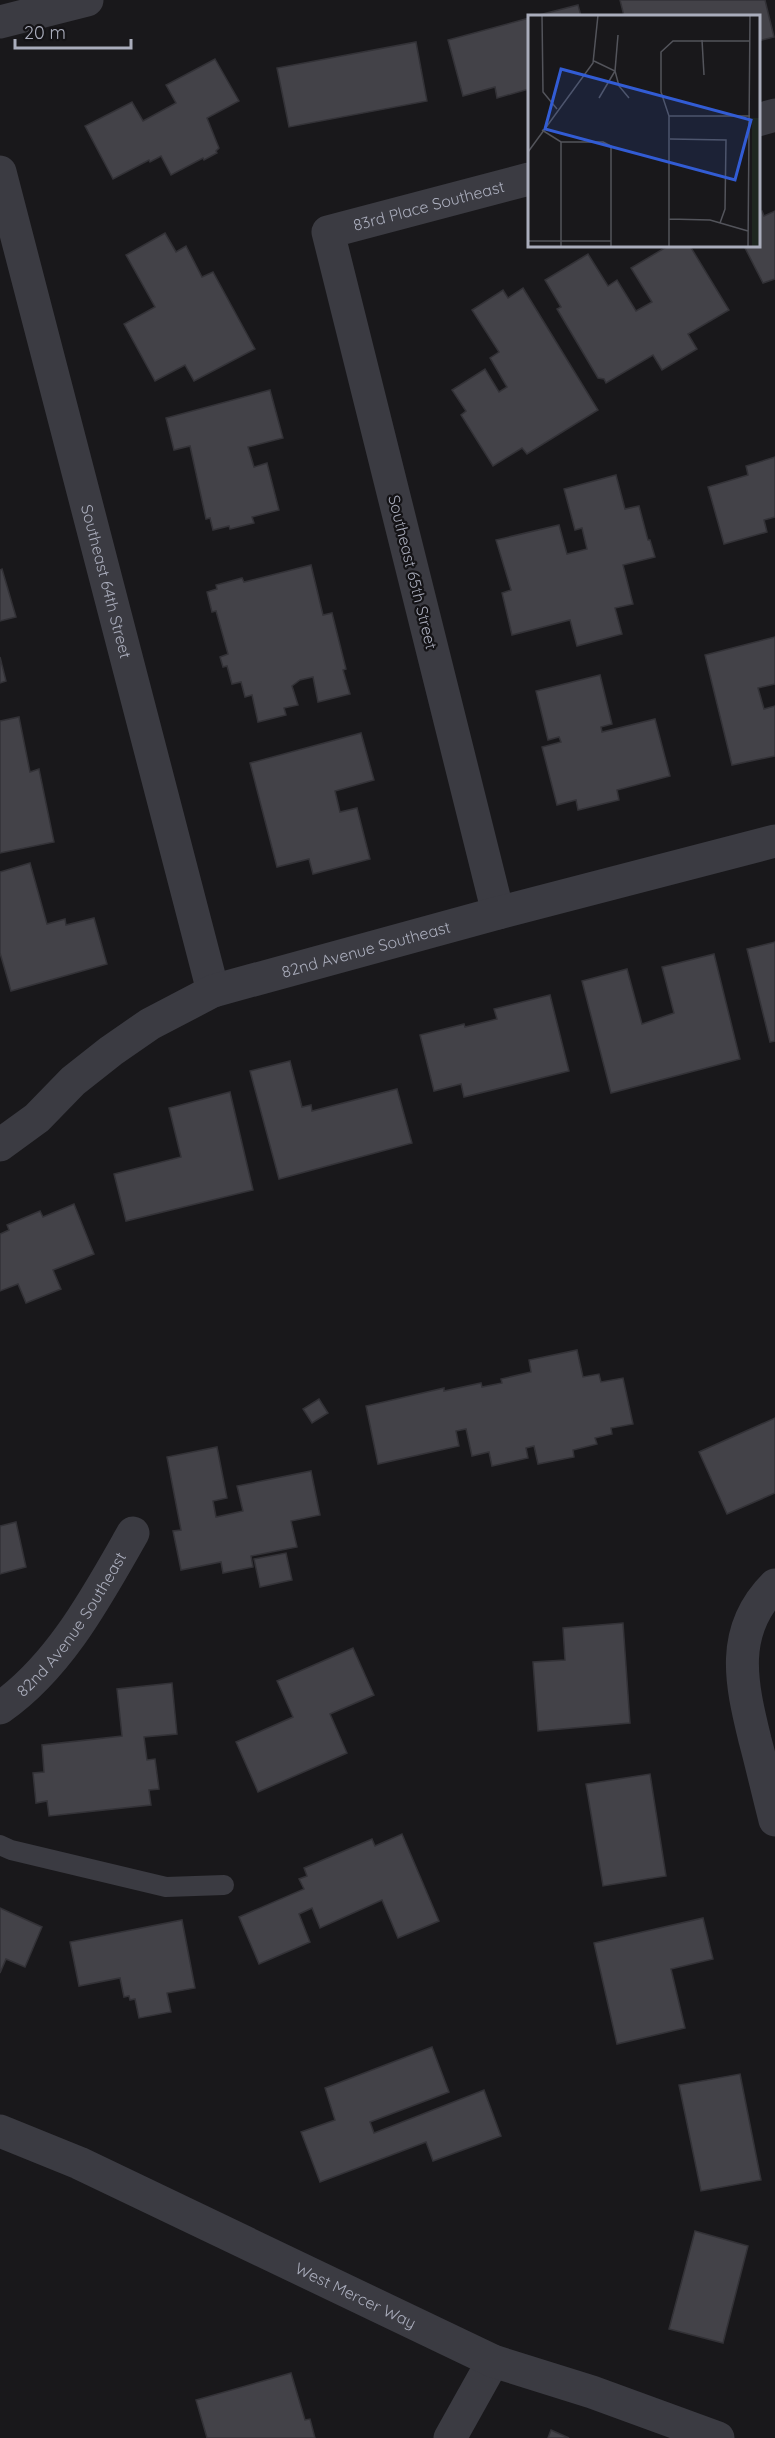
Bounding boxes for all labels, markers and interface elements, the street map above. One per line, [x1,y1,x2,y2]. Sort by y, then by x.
scale bar [15,12,130,50]
inset map [528,15,760,248]
text: 20 m [24,21,66,44]
street label: 83rd Place Southeast [351,176,506,235]
street label: Southeast 65th Street [384,493,442,651]
street label: Southeast 64th Street [77,502,136,661]
street label: 82nd Avenue Southeast [279,917,453,982]
street label: 82nd Avenue Southeast [12,1548,130,1701]
street label: West Mercer Way [292,2258,419,2333]

